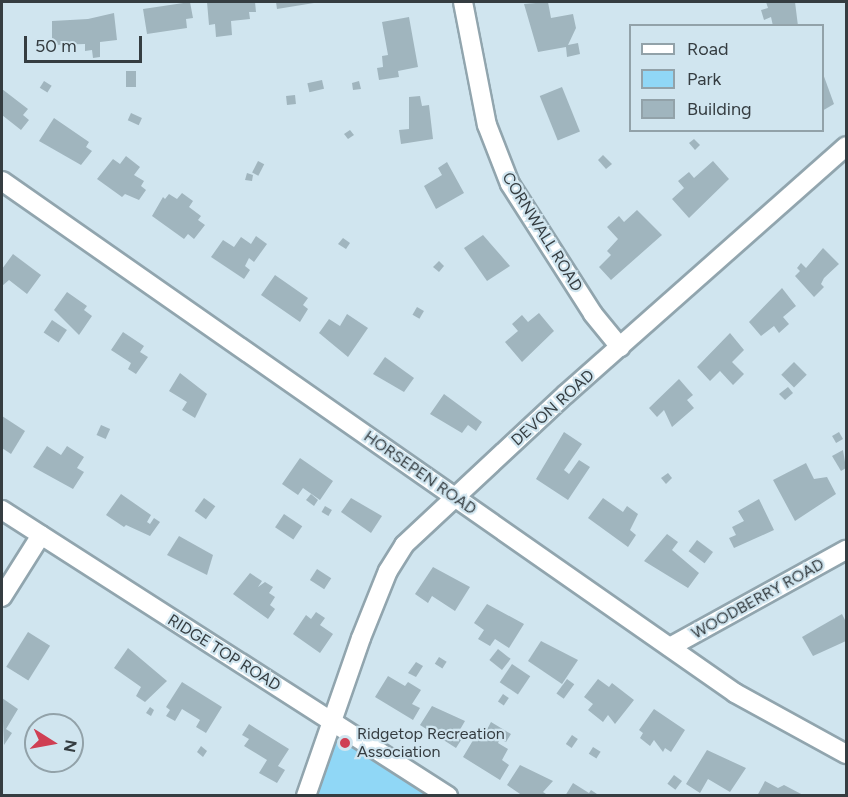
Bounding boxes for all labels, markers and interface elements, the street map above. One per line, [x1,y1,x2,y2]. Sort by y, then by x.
scale bar [27,24,146,62]
legend [629,24,824,132]
text: 50 m [35,35,77,57]
text: Road [687,38,728,60]
text: Park [687,68,721,90]
text: Building [687,98,752,120]
street label: CORNWALL ROAD [498,169,586,295]
street label: DEVON ROAD [508,366,598,450]
street label: HORSEPEN ROAD [360,427,480,519]
street label: WOODBERRY ROAD [688,555,828,643]
street label: RIDGE TOP ROAD [164,610,284,696]
north arrow [24,713,84,773]
place label: Ridgetop Recreation Association [357,724,505,762]
marker: Ridgetop Recreation Association [338,736,352,750]
text: N [60,738,81,754]

